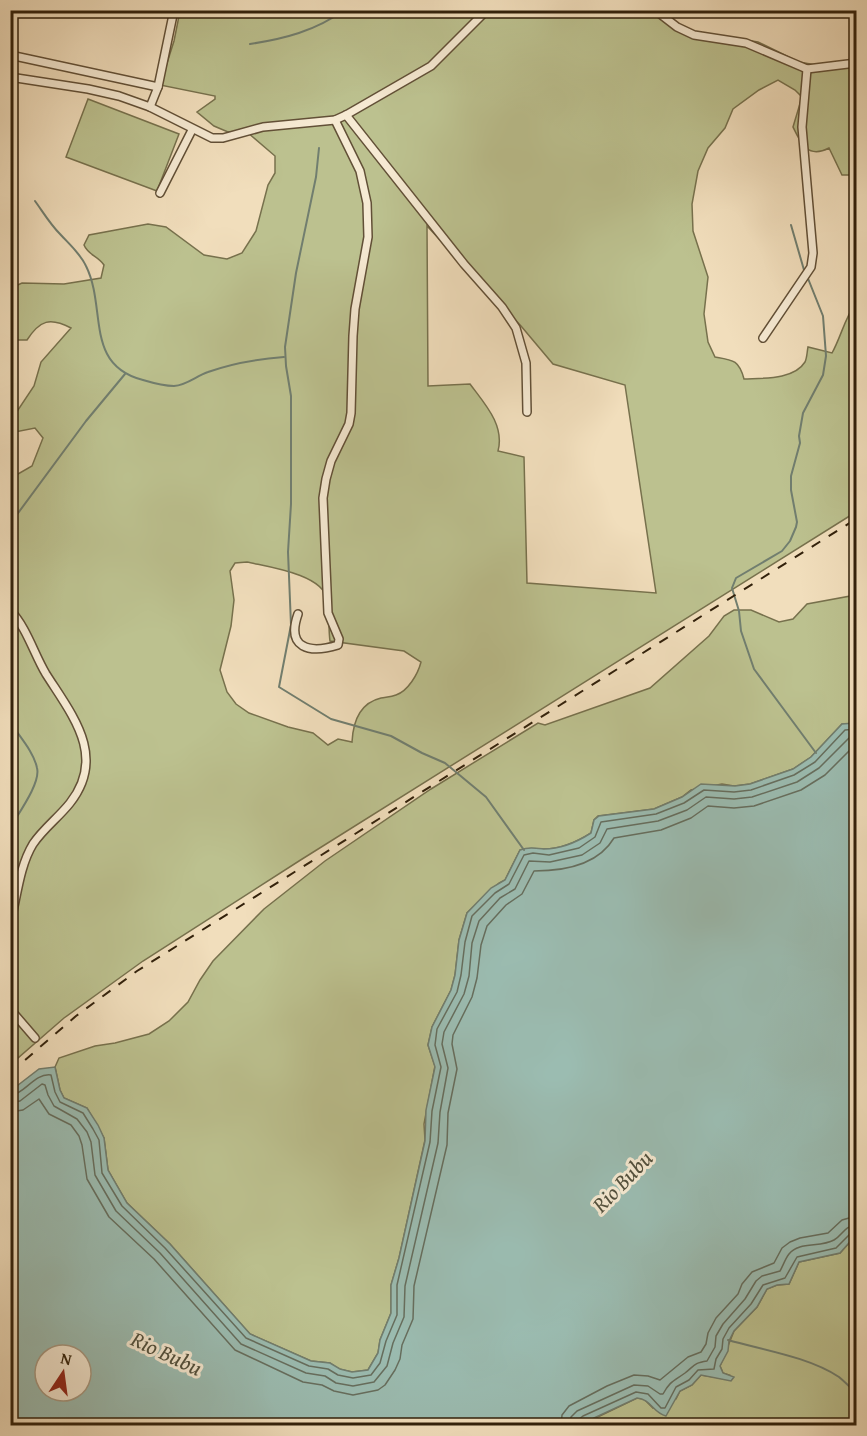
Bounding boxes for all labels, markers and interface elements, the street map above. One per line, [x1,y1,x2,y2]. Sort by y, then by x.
water label: Rio Bubu [584,1143,660,1220]
water label: Rio Bubu [125,1322,208,1383]
north arrow [33,1343,93,1403]
text: N [58,1345,75,1371]

